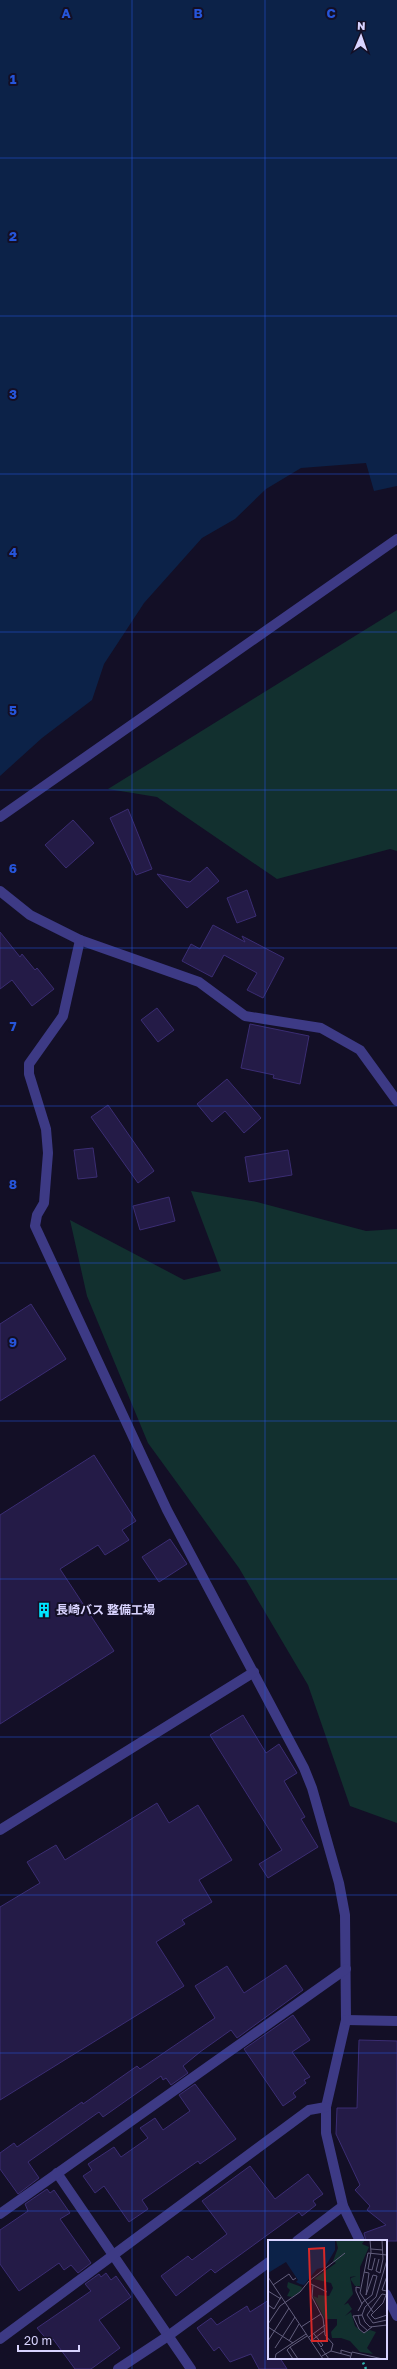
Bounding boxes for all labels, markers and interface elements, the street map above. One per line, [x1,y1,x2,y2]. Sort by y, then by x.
text: A [61,5,71,21]
text: B [193,5,203,21]
text: C [326,5,336,21]
north arrow [341,16,381,56]
text: N [357,19,366,32]
text: 1 [10,71,17,87]
text: 2 [9,228,17,244]
text: 3 [9,386,17,402]
text: 4 [9,544,17,560]
text: 5 [9,702,17,718]
text: 6 [9,860,17,876]
text: 7 [9,1018,17,1034]
text: 8 [9,1176,17,1192]
text: 9 [9,1334,17,1350]
building icon: 長崎バス 整備工場 [35,1601,53,1619]
place label: 長崎バス 整備工場 [56,1602,155,1617]
inset map [268,2240,387,2359]
scale bar [18,2327,79,2353]
text: 20 m [24,2333,52,2348]

